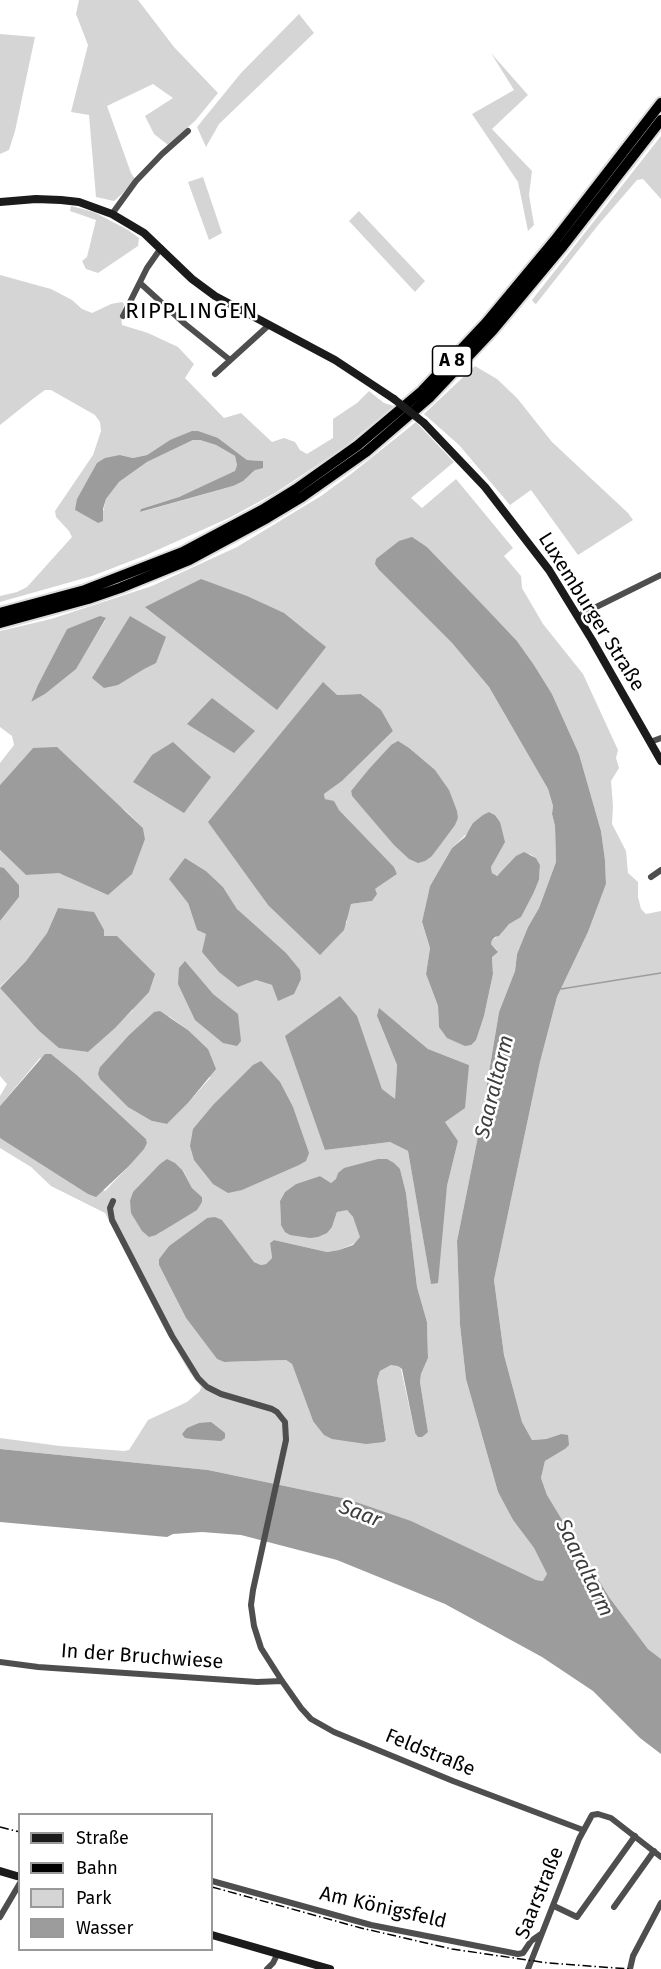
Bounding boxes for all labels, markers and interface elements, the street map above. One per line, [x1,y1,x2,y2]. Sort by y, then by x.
district label: RIPPLINGEN [125,299,259,325]
road number: A 8 [432,346,472,376]
street label: Luxemburger Straße [532,528,650,696]
water label: Saaraltarm [470,1033,520,1141]
water label: Saar [335,1494,385,1534]
water label: Saaraltarm [550,1515,618,1621]
street label: In der Bruchwiese [60,1639,224,1675]
street label: Feldstraße [381,1724,479,1782]
legend [18,1813,213,1951]
text: Straße [76,1827,129,1849]
street label: Saarstraße [511,1843,569,1943]
text: Bahn [76,1857,118,1879]
street label: Am Königsfeld [317,1882,449,1934]
text: Park [76,1887,111,1909]
text: Wasser [76,1917,133,1939]

